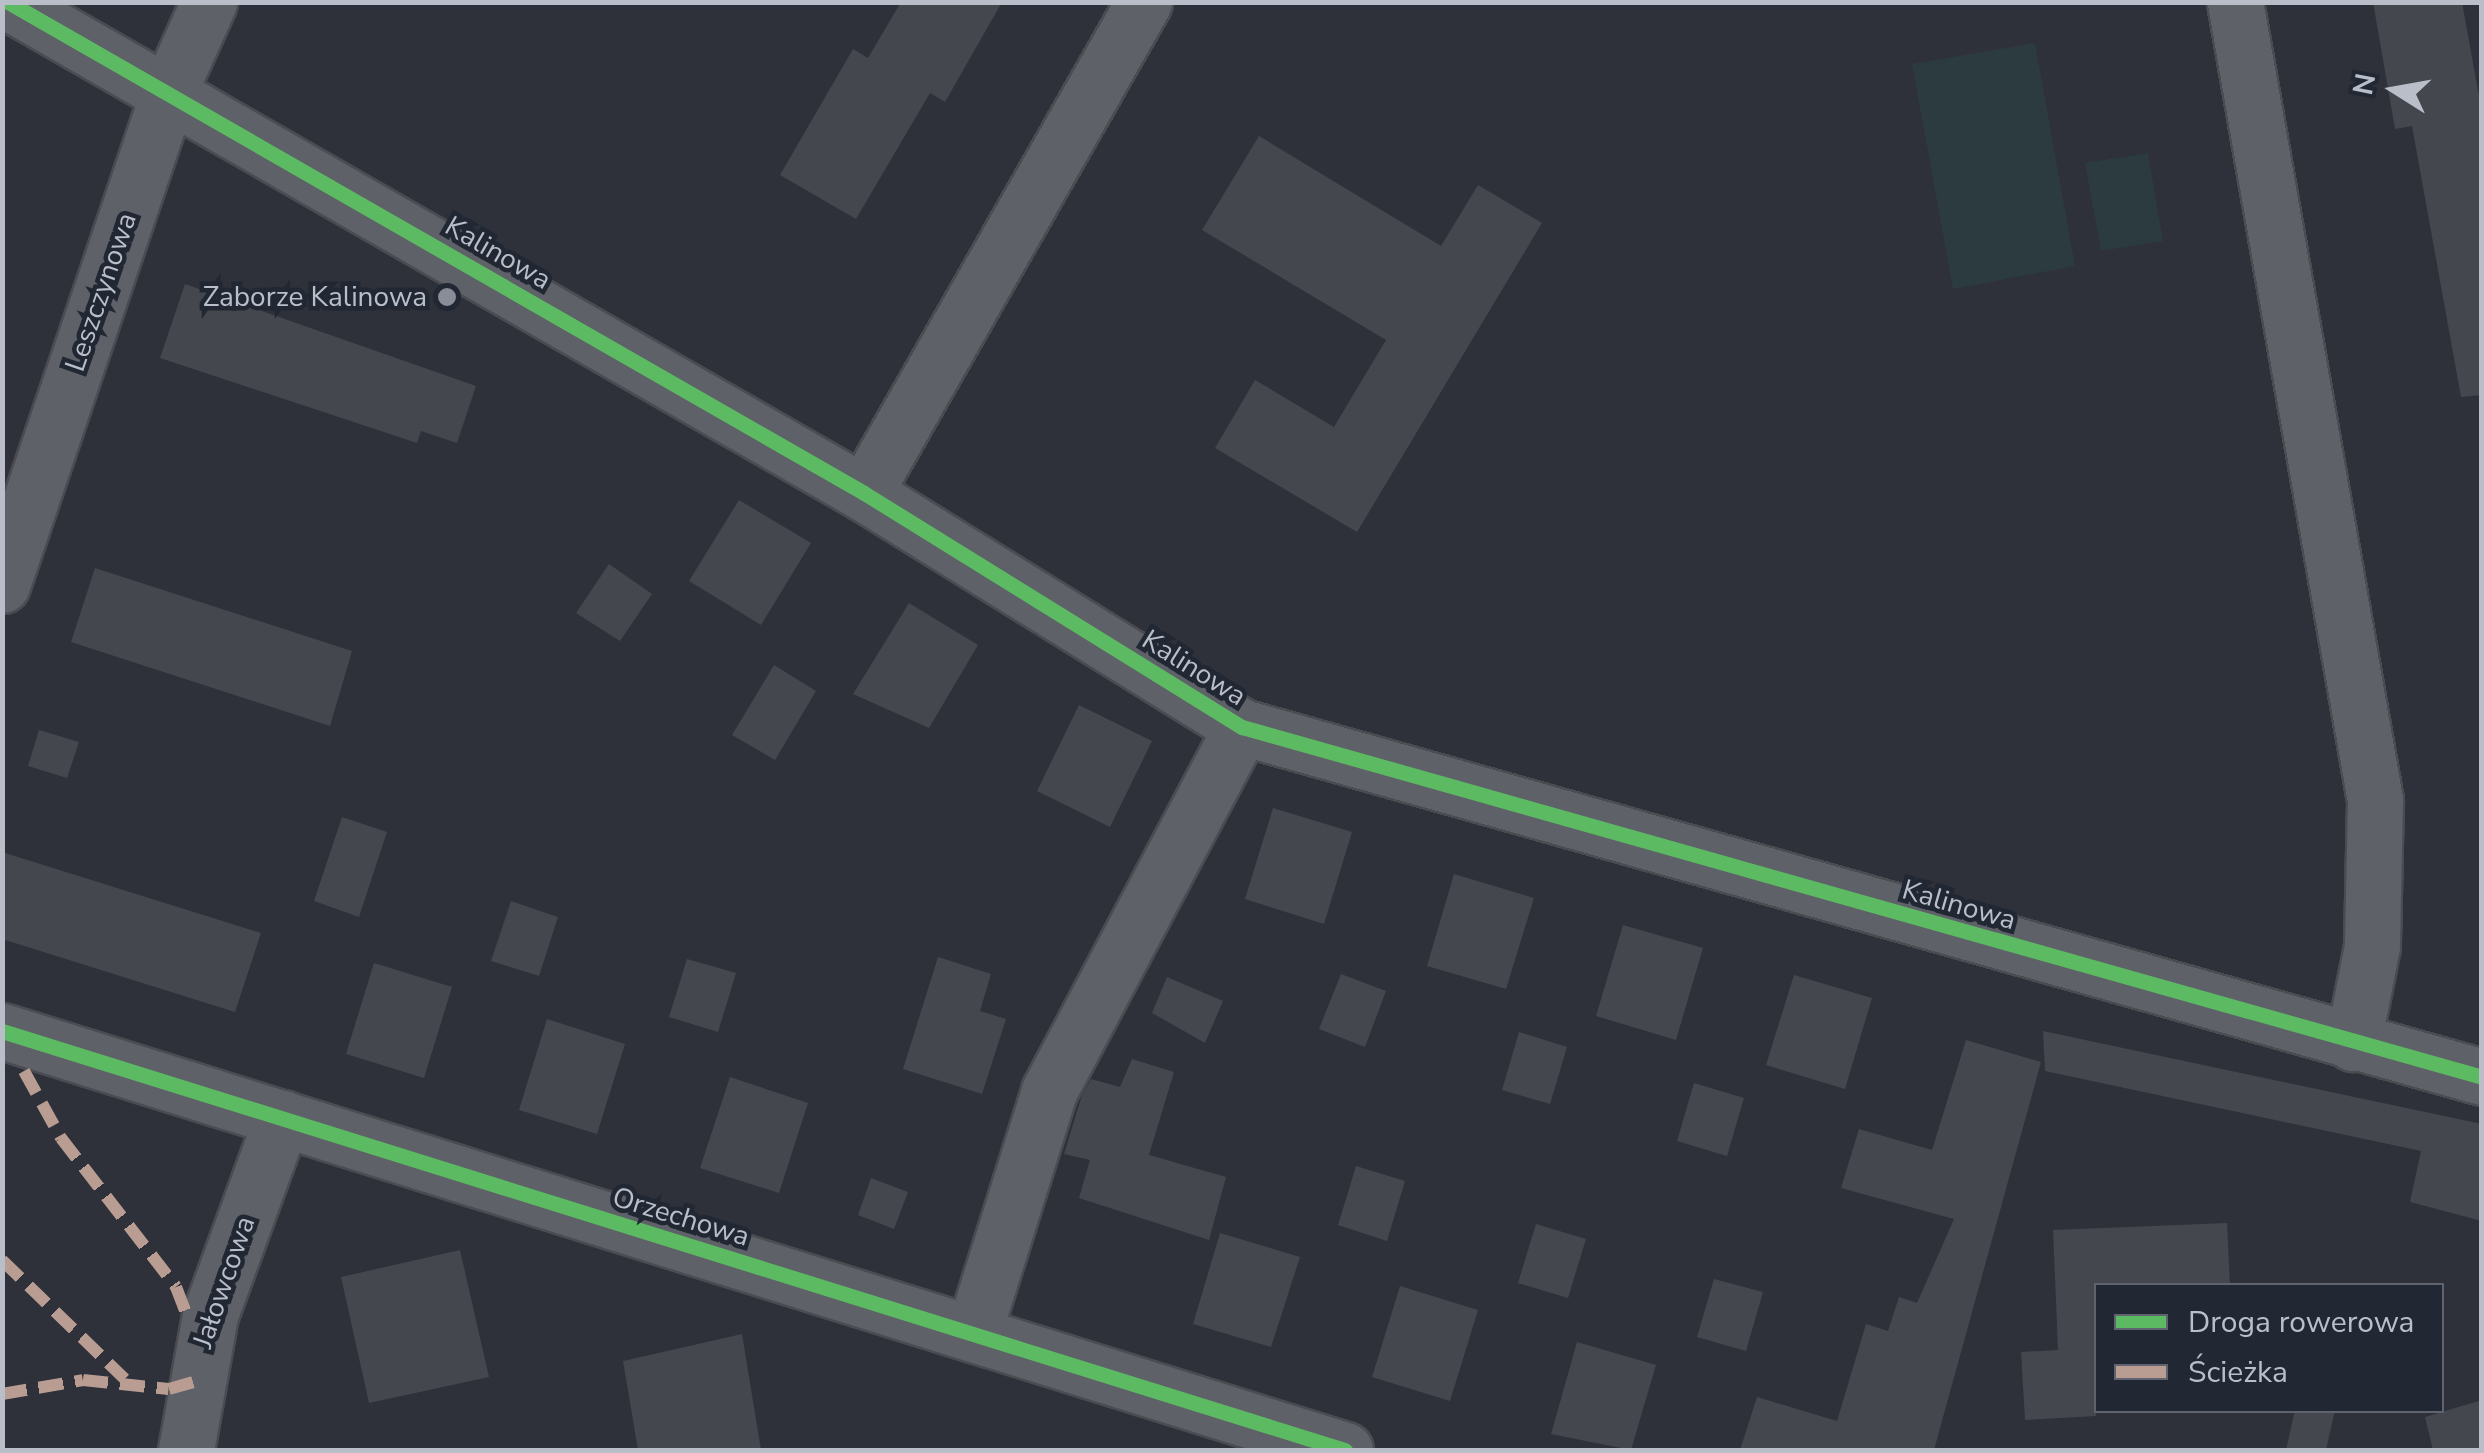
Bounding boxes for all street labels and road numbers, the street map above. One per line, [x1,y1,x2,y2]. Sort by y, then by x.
street label: Leszczynowa [58,208,144,376]
street label: Kalinowa [439,209,557,297]
street label: Kalinowa [1136,623,1252,713]
street label: Kalinowa [1898,873,2020,937]
street label: Orzechowa [608,1180,754,1254]
street label: Jałowcowa [186,1212,262,1352]

